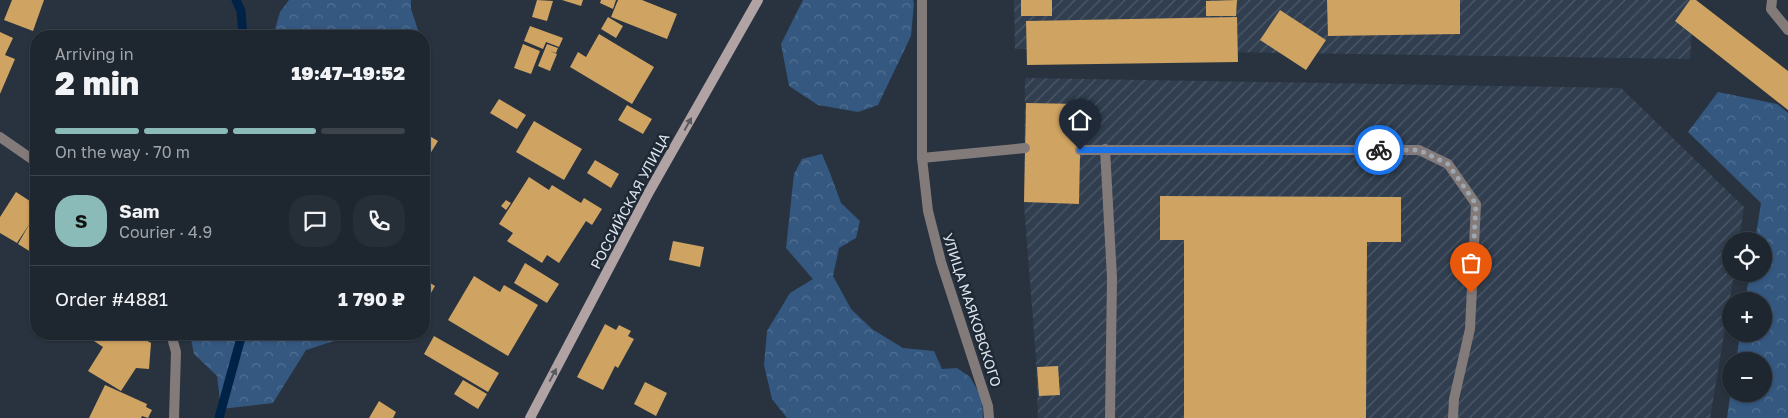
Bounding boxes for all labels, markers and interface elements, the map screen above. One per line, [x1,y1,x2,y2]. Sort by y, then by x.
text: Arriving in [55,44,134,64]
text: 19:47–19:52 [291,61,405,84]
text: 2 min [55,64,139,102]
pin [1059,99,1101,150]
icon: home [1066,106,1094,134]
one-way arrow [684,116,692,131]
courier [1354,125,1404,175]
street label: РОССИЙСКАЯ УЛИЦА [586,129,673,272]
icon: bike [1365,136,1393,164]
text: On the way · 70 m [55,142,190,162]
button: chat [289,195,341,247]
button: phone [353,195,405,247]
text: Sam [119,199,159,222]
text: S [75,209,87,232]
text: Courier · 4.9 [119,222,212,242]
street label: УЛИЦА МАЯКОВСКОГО [940,231,1005,389]
map controls [1722,232,1772,402]
button: locate [1722,232,1772,282]
pin [1450,242,1492,293]
icon: bag [1457,249,1485,277]
text: Order #4881 [55,287,168,310]
text: 1 790 ₽ [338,287,405,310]
button: + [1722,292,1772,342]
button: − [1722,352,1772,402]
one-way arrow [549,368,557,382]

